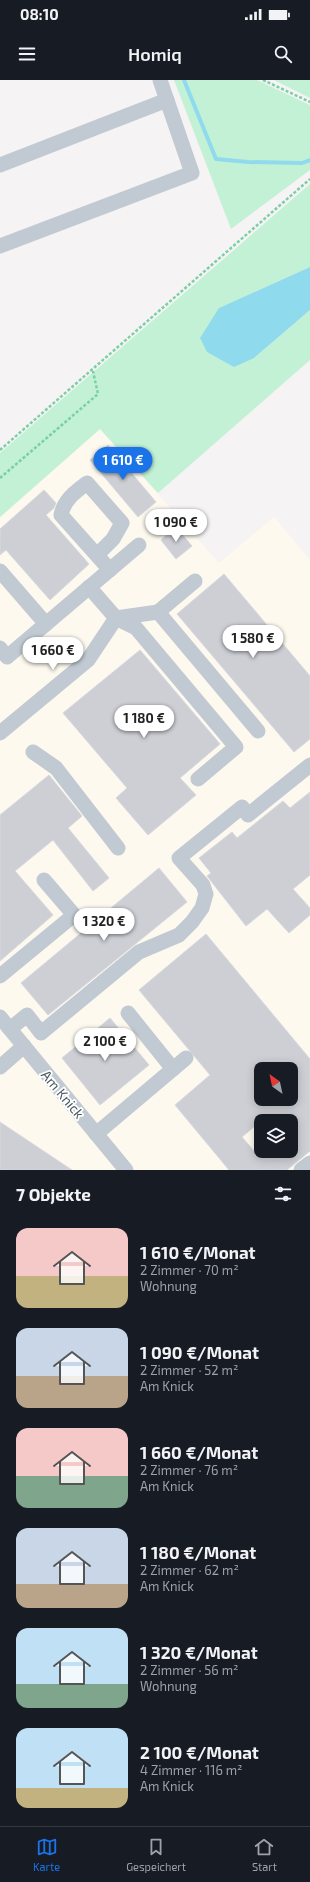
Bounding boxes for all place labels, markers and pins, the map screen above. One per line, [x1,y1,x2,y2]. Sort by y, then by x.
pin: 1 610 € [86,447,160,481]
pin: 1 090 € [139,509,213,543]
pin: 1 580 € [216,625,290,659]
pin: 1 660 € [16,637,90,671]
pin: 1 180 € [107,705,181,739]
pin: 1 320 € [67,908,141,942]
pin: 2 100 € [68,1028,142,1062]

